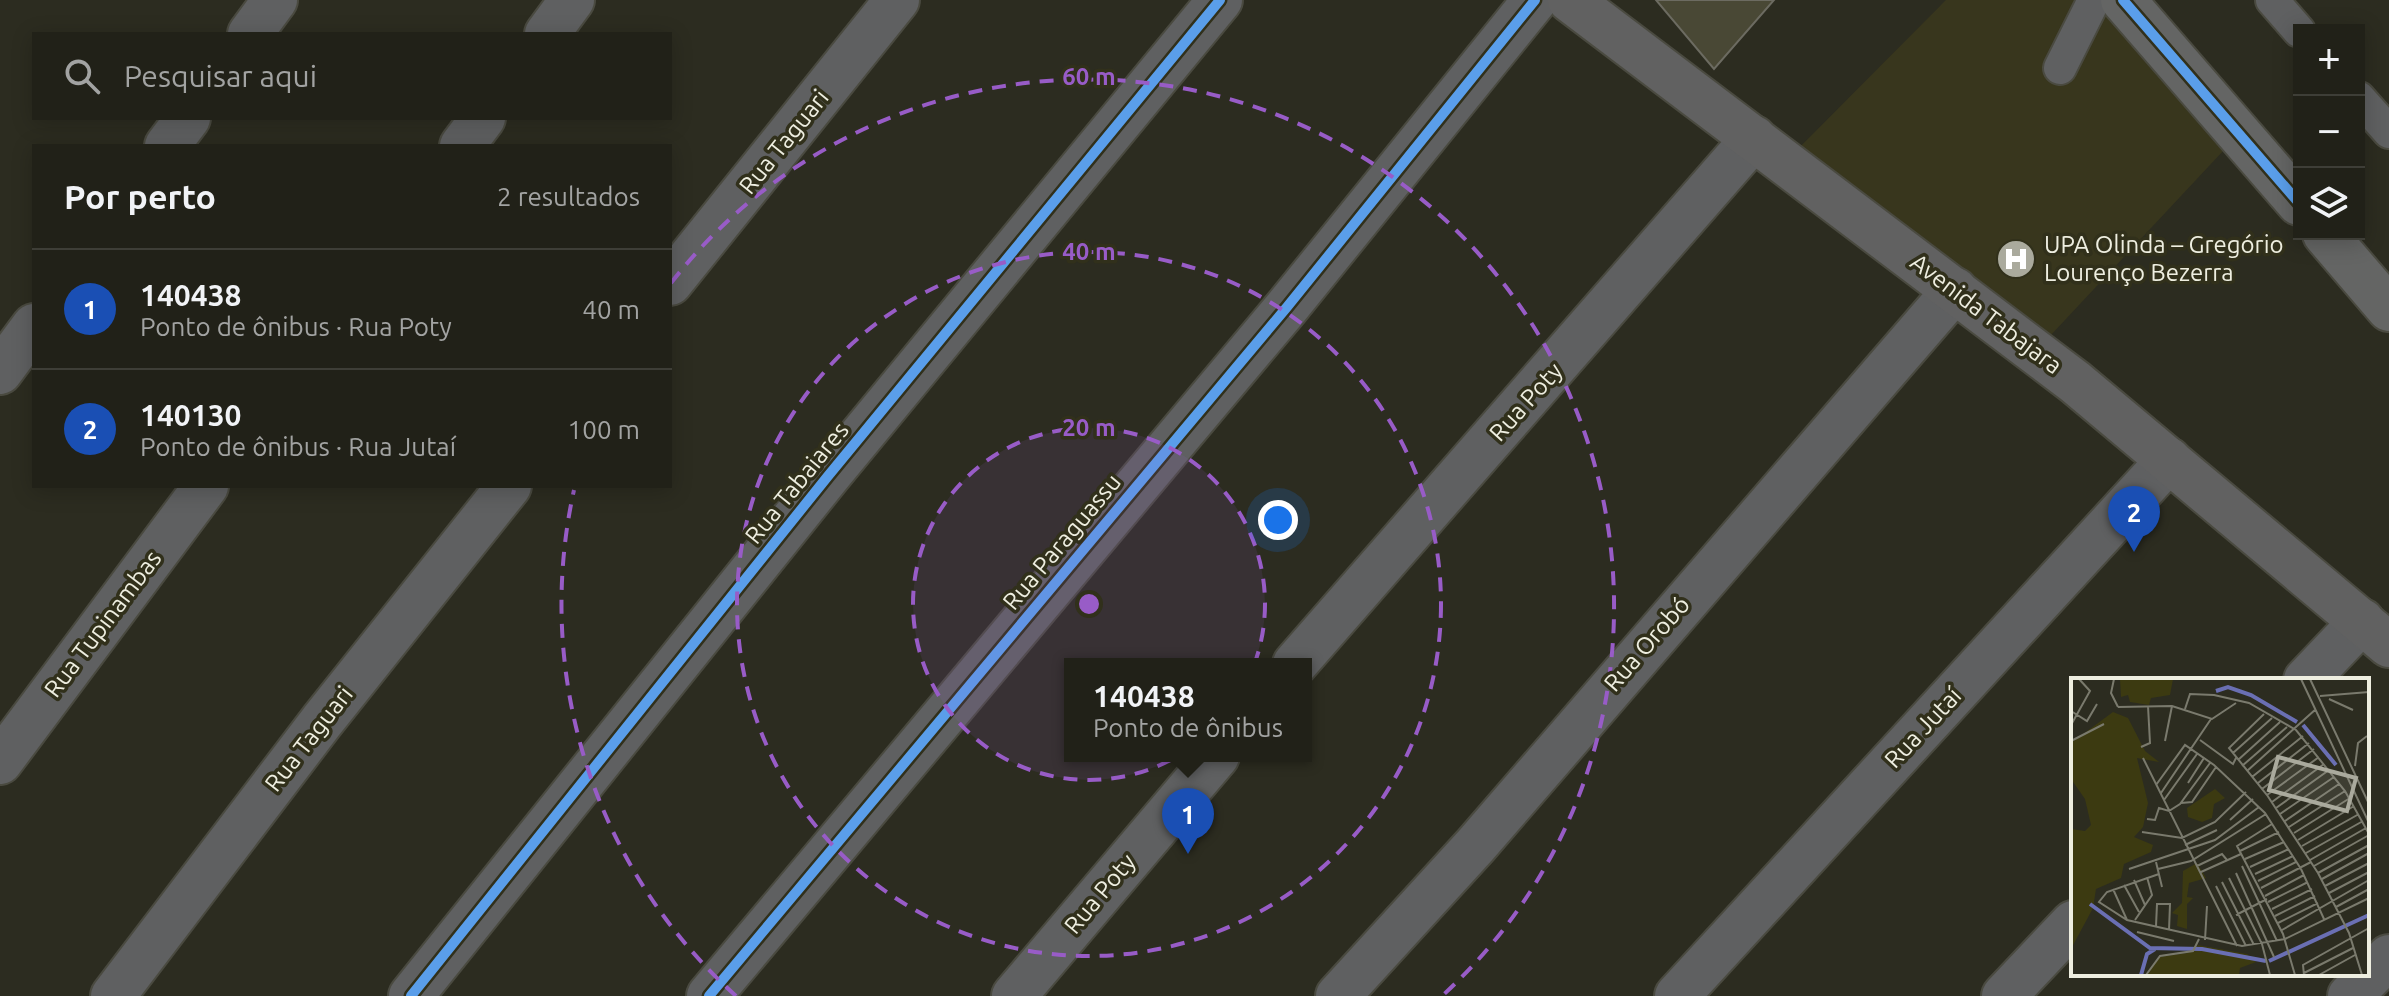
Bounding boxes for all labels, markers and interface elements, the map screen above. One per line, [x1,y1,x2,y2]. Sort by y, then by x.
map controls [2293,24,2365,240]
button: + [2293,24,2365,96]
search box [32,32,672,120]
icon: search [60,54,104,98]
text: Pesquisar aqui [124,59,317,93]
text: 60 m [1062,63,1116,90]
street label: Rua Taguari [733,84,834,199]
button: − [2293,96,2365,168]
button: layers [2293,168,2365,240]
text: Por perto [64,177,216,215]
text: 2 resultados [497,182,640,211]
place label: UPA Olinda – Gregório Lourenço Bezerra [2044,231,2284,286]
text: 40 m [1062,238,1116,265]
hospital icon: UPA Olinda – Gregório Lourenço Bezerra [1995,238,2037,280]
street label: Avenida Tabajara [1905,248,2067,379]
text: 140438 [140,278,242,312]
text: 1 [83,295,97,324]
text: 40 m [582,295,640,324]
text: Ponto de ônibus · Rua Poty [140,312,452,341]
street label: Rua Poty [1484,357,1568,446]
text: 140130 [140,398,242,432]
text: 20 m [1062,414,1116,441]
text: 2 [83,415,97,444]
text: 100 m [568,415,640,444]
street label: Rua Tabaiares [739,416,854,549]
text: Ponto de ônibus · Rua Jutaí [140,432,456,461]
street label: Rua Paraguassu [997,468,1126,615]
pin: 2 [2108,486,2160,552]
your location [1258,500,1298,540]
street label: Rua Tupinambas [39,545,166,702]
centre of rings [1075,590,1103,618]
street label: Rua Orobó [1598,591,1695,696]
popup [1064,658,1312,762]
inset map [2071,678,2369,976]
text: 140438 [1093,679,1195,713]
street label: Rua Taguari [259,681,358,797]
street label: Rua Jutaí [1879,681,1967,773]
text: Ponto de ônibus [1093,713,1283,742]
pin: 1 [1162,788,1214,854]
street label: Rua Poty [1059,848,1141,939]

